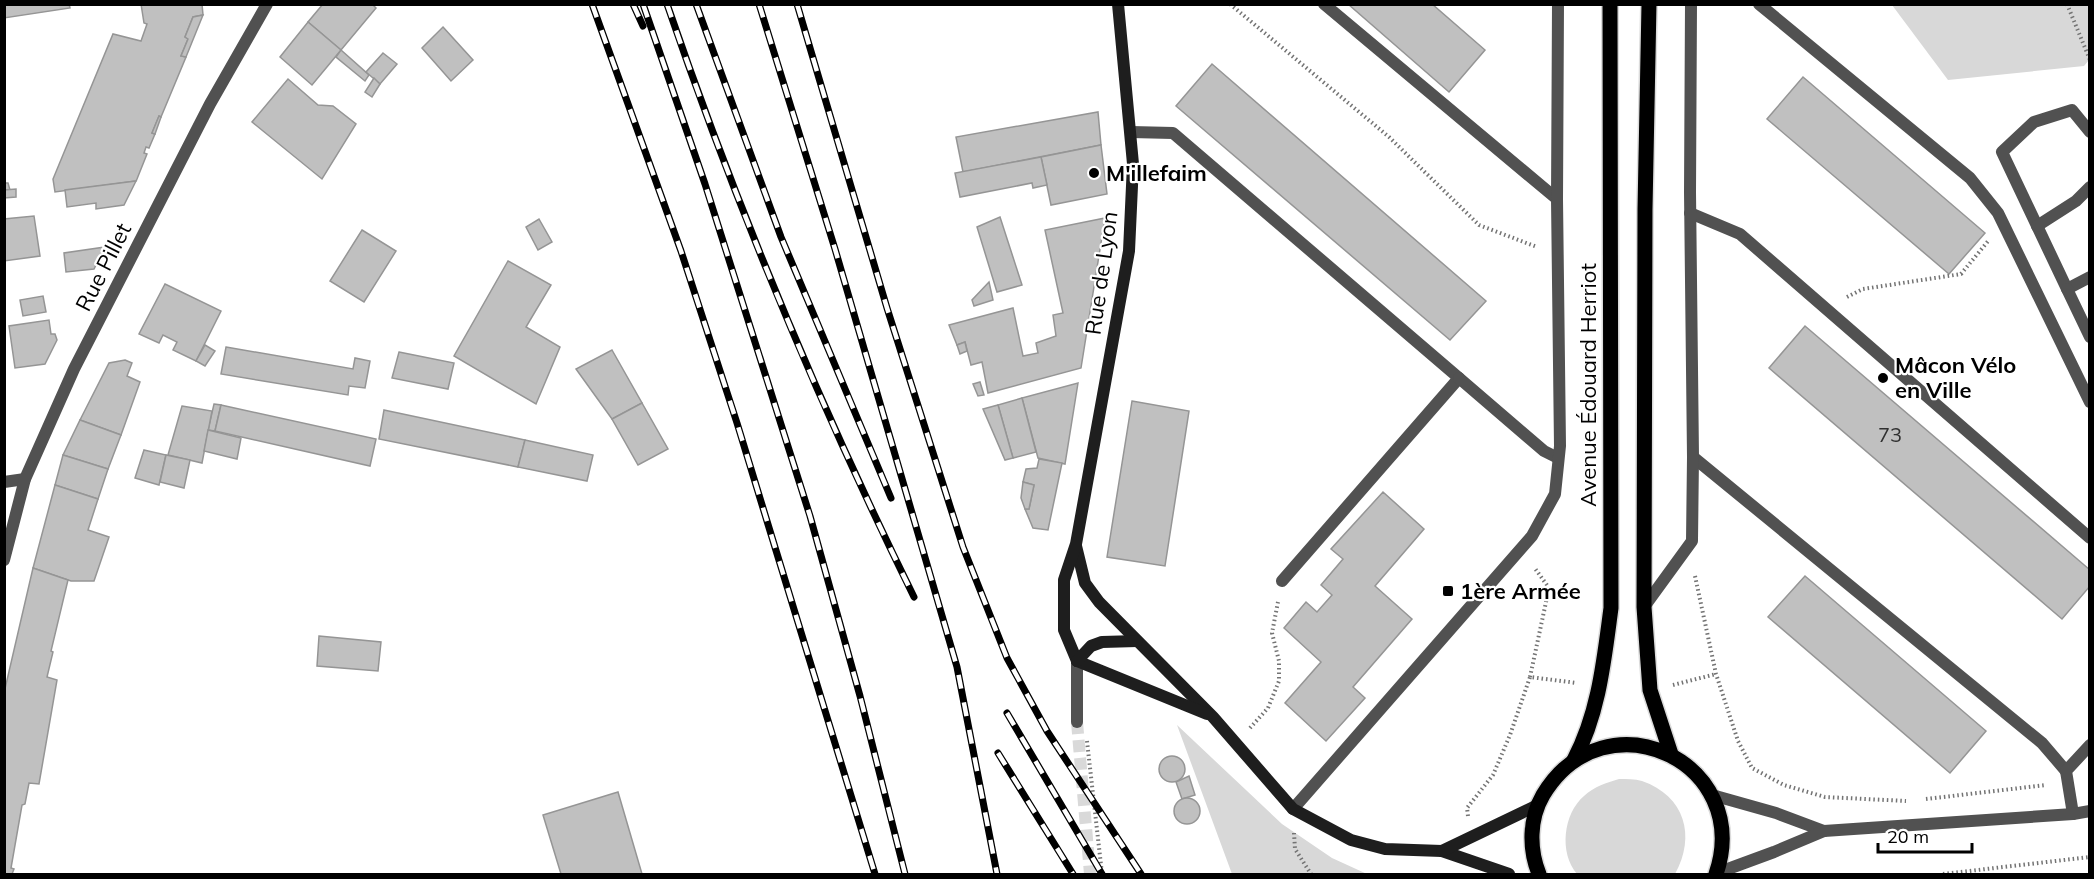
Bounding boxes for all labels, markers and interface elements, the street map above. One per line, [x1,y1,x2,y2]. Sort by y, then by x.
place label: M'illefaim [1106,159,1207,187]
marker: M'illefaim [1087,166,1101,180]
street label: Rue de Lyon [1078,209,1124,337]
street label: Rue Pillet [69,218,137,316]
street label: Avenue Édouard Herriot [1574,263,1602,507]
place label: Mâcon Vélo en Ville [1895,351,2016,404]
marker: Mâcon Vélo en Ville [1876,371,1890,385]
house number: 73 [1878,422,1902,447]
place label: 1ère Armée [1460,577,1581,605]
marker: 1ère Armée [1441,584,1455,598]
scale bar [1878,816,1972,854]
text: 20 m [1887,825,1929,848]

